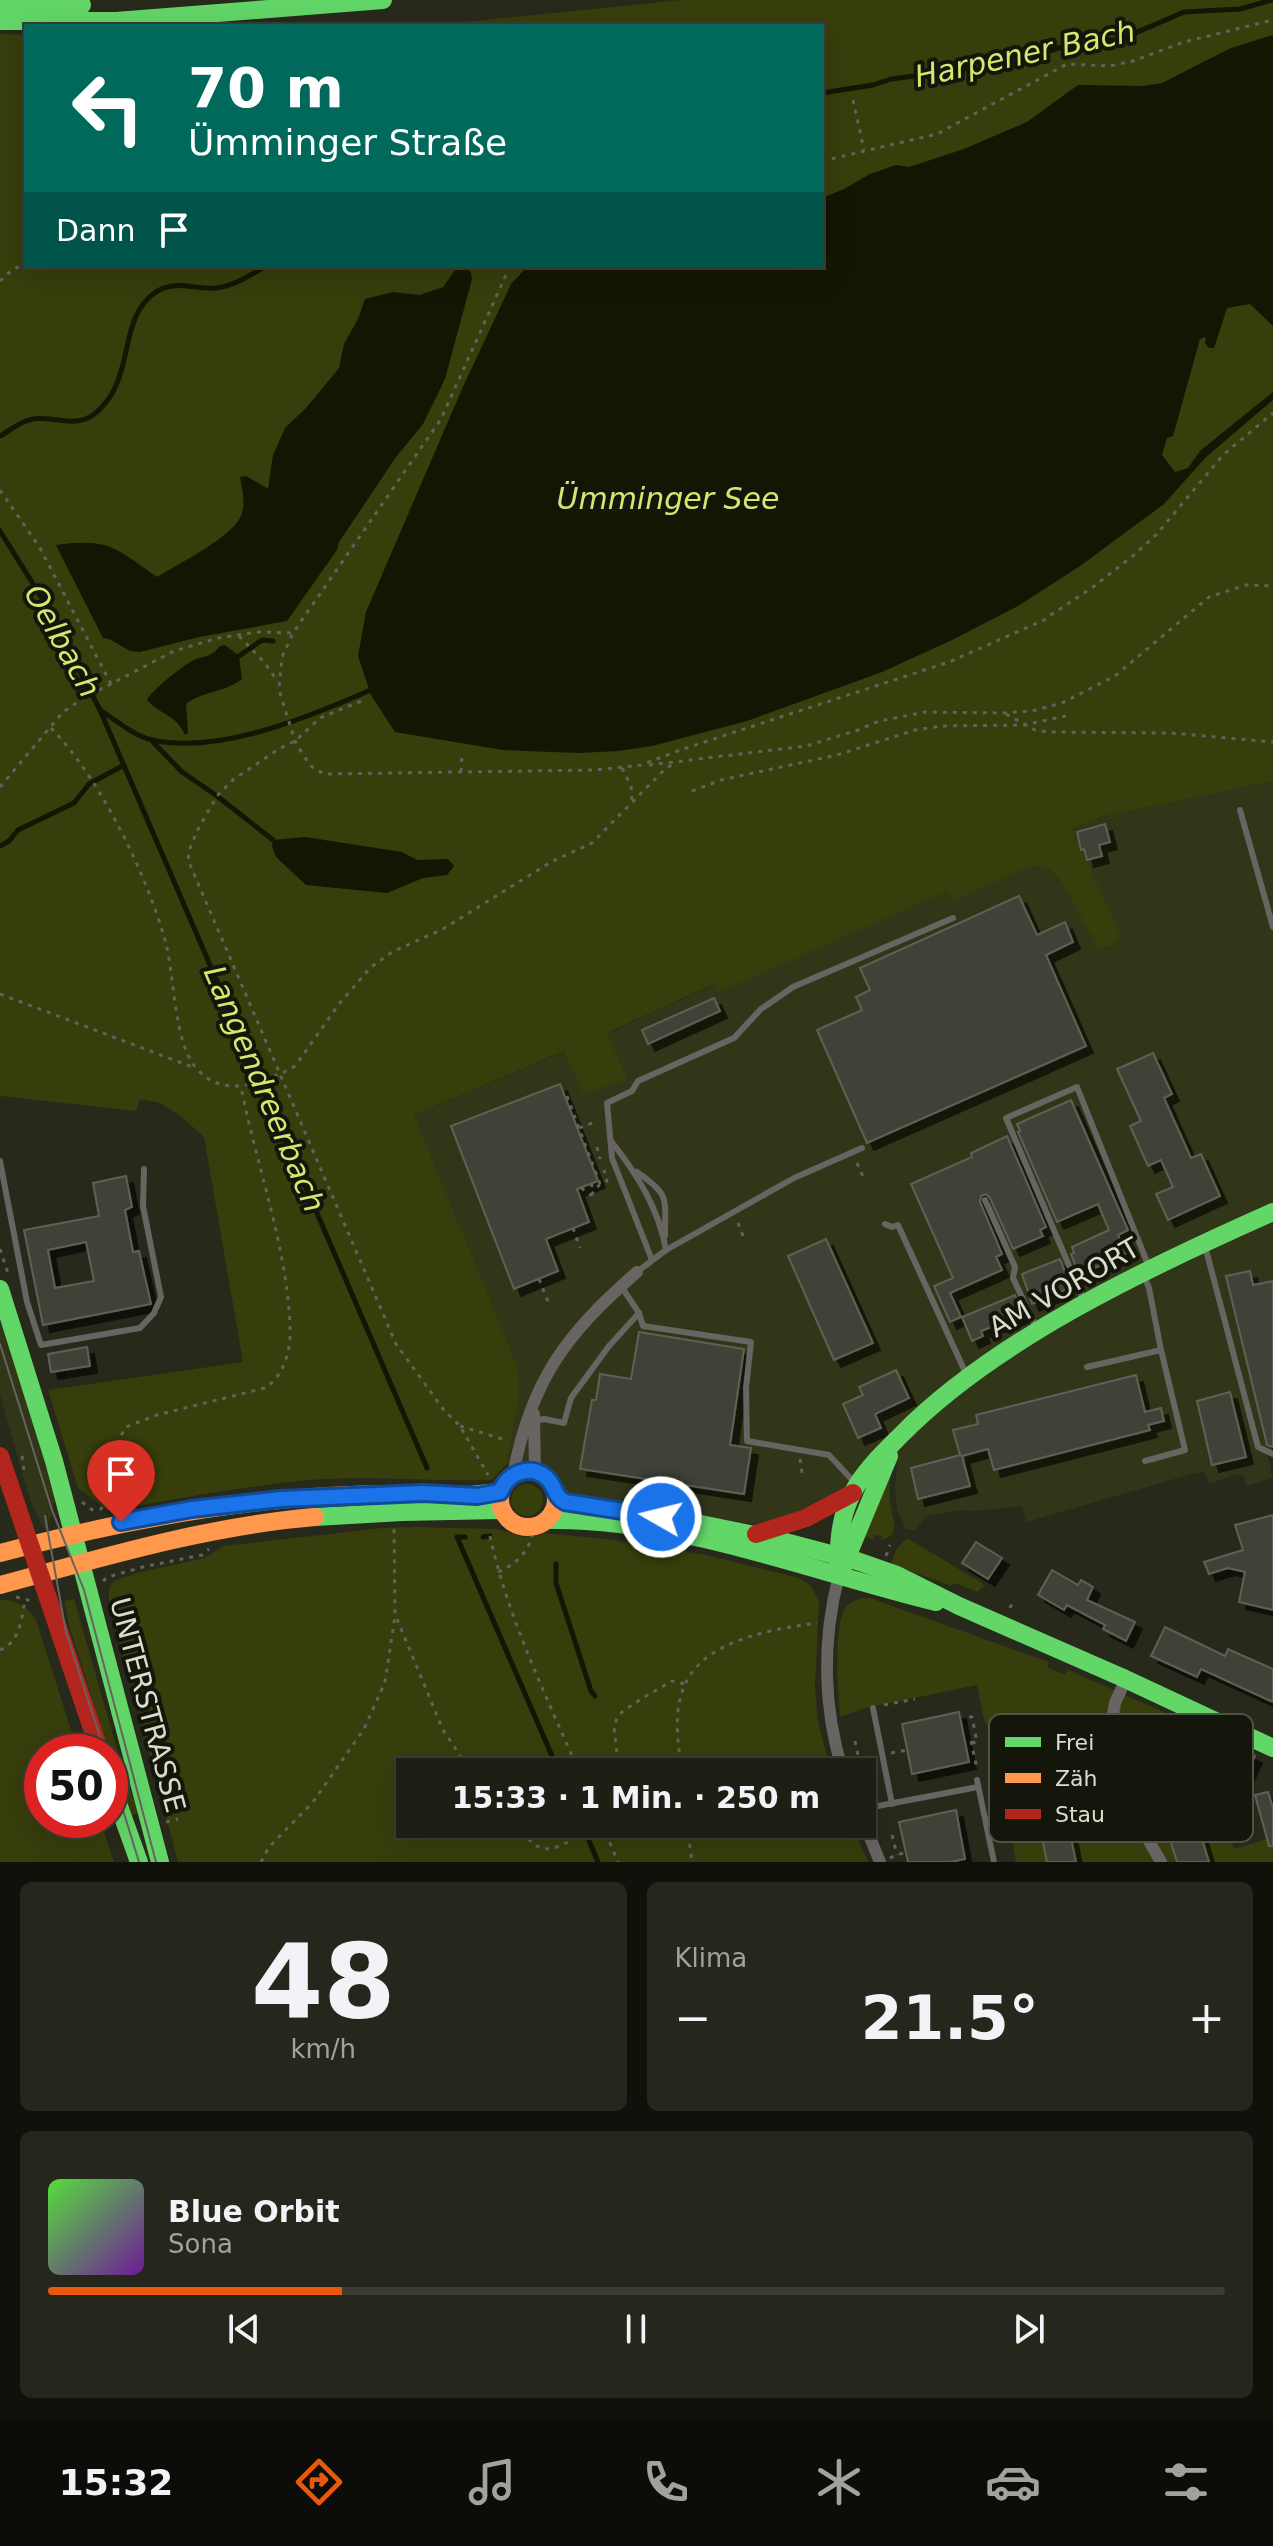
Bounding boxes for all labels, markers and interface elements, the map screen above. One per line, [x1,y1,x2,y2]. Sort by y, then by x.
water label: Harpener Bach [911,13,1138,94]
text: 70 m [188,55,344,120]
icon: left [56,56,160,160]
text: Ümminger Straße [188,122,507,163]
icon: arrive [152,208,196,252]
text: Dann [56,213,136,248]
water label: Ümminger See [556,481,780,516]
water label: Oelbach [17,578,108,703]
water label: Langendreerbach [197,960,332,1217]
street label: AM VORORT [983,1230,1146,1344]
pin [87,1440,155,1522]
icon: arrive [99,1452,143,1496]
position arrow [619,1475,703,1559]
street label: UNTERSTRASSE [103,1594,192,1816]
legend [989,1714,1253,1842]
text: Frei [1055,1730,1094,1755]
speed limit sign: 50 [24,1734,128,1838]
text: Zäh [1055,1766,1098,1791]
text: 15:33 · 1 Min. · 250 m [452,1780,820,1815]
text: Stau [1055,1802,1105,1827]
text: 48 [251,1921,396,2043]
text: Klima [675,1943,747,1973]
text: 21.5° [861,1983,1039,2053]
text: − [675,1992,711,2043]
text: + [1188,1992,1225,2043]
text: km/h [290,2034,356,2064]
text: Blue Orbit [168,2194,340,2229]
text: Sona [168,2229,233,2259]
icon: previous [222,2307,266,2351]
icon: pause [614,2307,658,2351]
icon: next [1007,2307,1051,2351]
icon: directions [291,2454,347,2510]
icon: music [464,2454,520,2510]
icon: phone [638,2454,694,2510]
icon: climate [811,2454,867,2510]
icon: car [985,2454,1041,2510]
icon: filters [1158,2454,1214,2510]
text: 15:32 [59,2462,173,2503]

